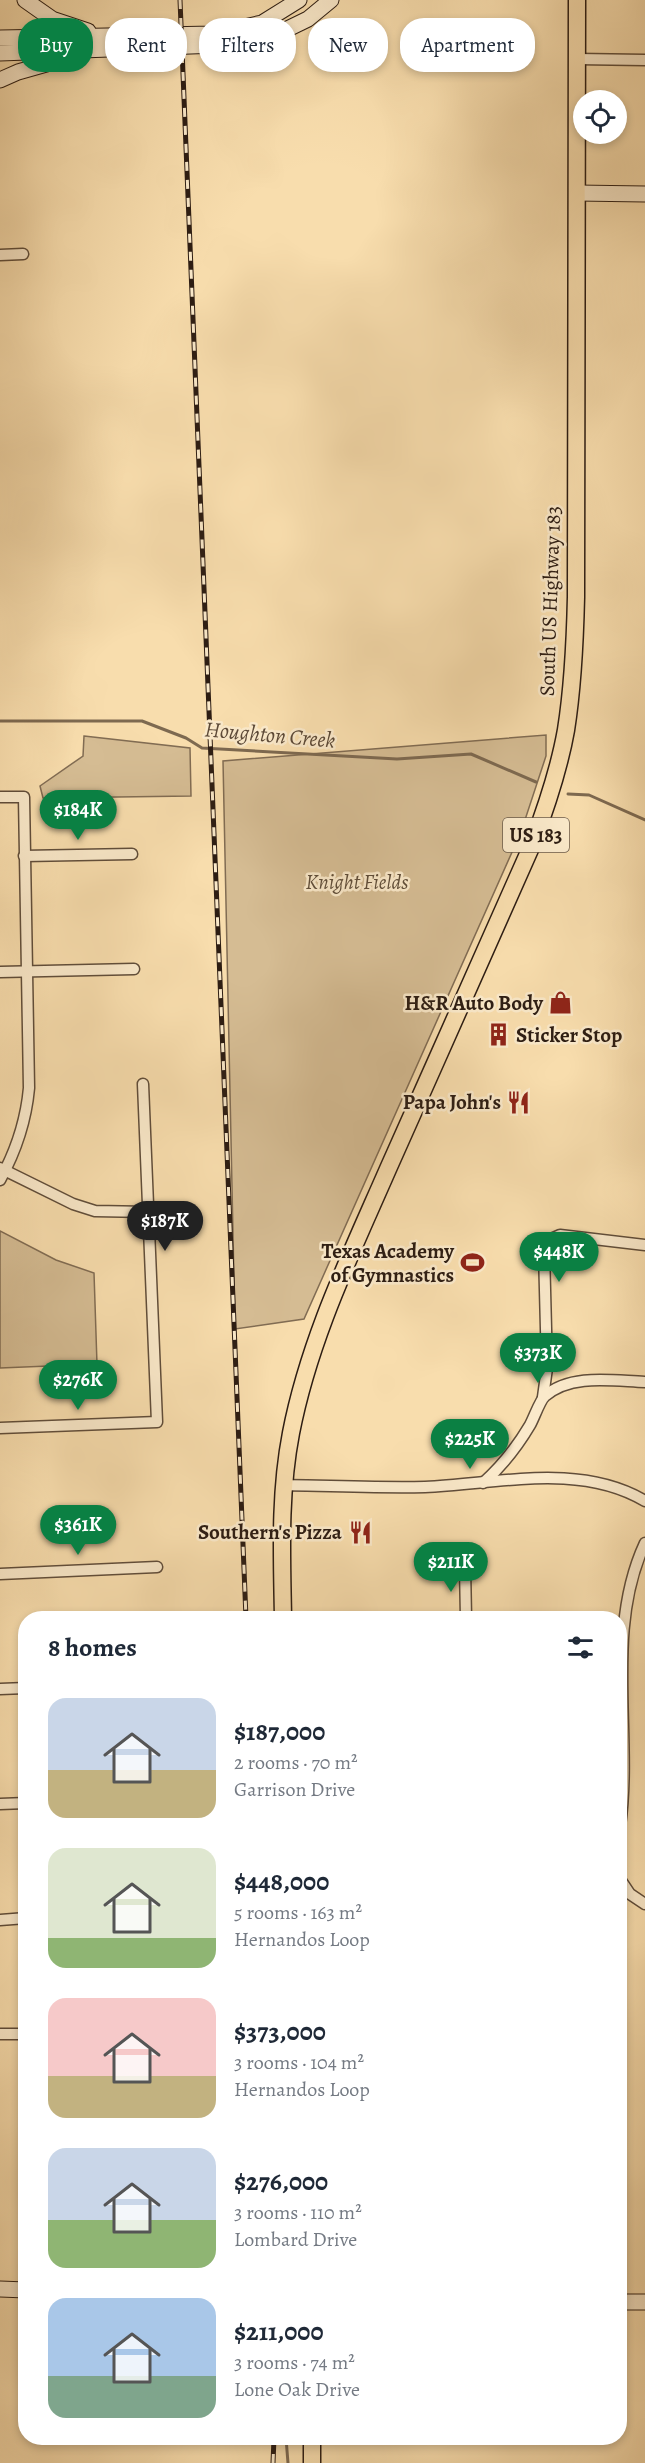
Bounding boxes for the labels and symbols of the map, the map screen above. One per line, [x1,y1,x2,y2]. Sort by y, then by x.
street label: South US Highway 183 [533,505,567,697]
water label: Houghton Creek [203,714,337,756]
pin: $184K [36,790,120,841]
road number: US 183 [503,818,569,852]
park label: Knight Fields [306,868,408,896]
place label: H&R Auto Body [405,989,544,1017]
shop icon: H&R Auto Body [548,990,574,1016]
place label: Sticker Stop [516,1021,622,1049]
building icon: Sticker Stop [485,1022,511,1048]
place label: Papa John's [403,1088,501,1116]
restaurant icon: Papa John's [506,1089,532,1115]
pin: $187K [123,1201,207,1252]
pin: $448K [517,1232,601,1283]
place label: Texas Academy of Gymnastics [321,1237,455,1289]
sports icon: Texas Academy of Gymnastics [459,1250,485,1276]
pin: $373K [496,1333,580,1384]
pin: $276K [36,1360,120,1411]
pin: $225K [428,1419,512,1470]
pin: $361K [36,1505,120,1556]
place label: Southern's Pizza [198,1518,343,1546]
restaurant icon: Southern's Pizza [347,1519,373,1545]
pin: $211K [409,1542,493,1593]

